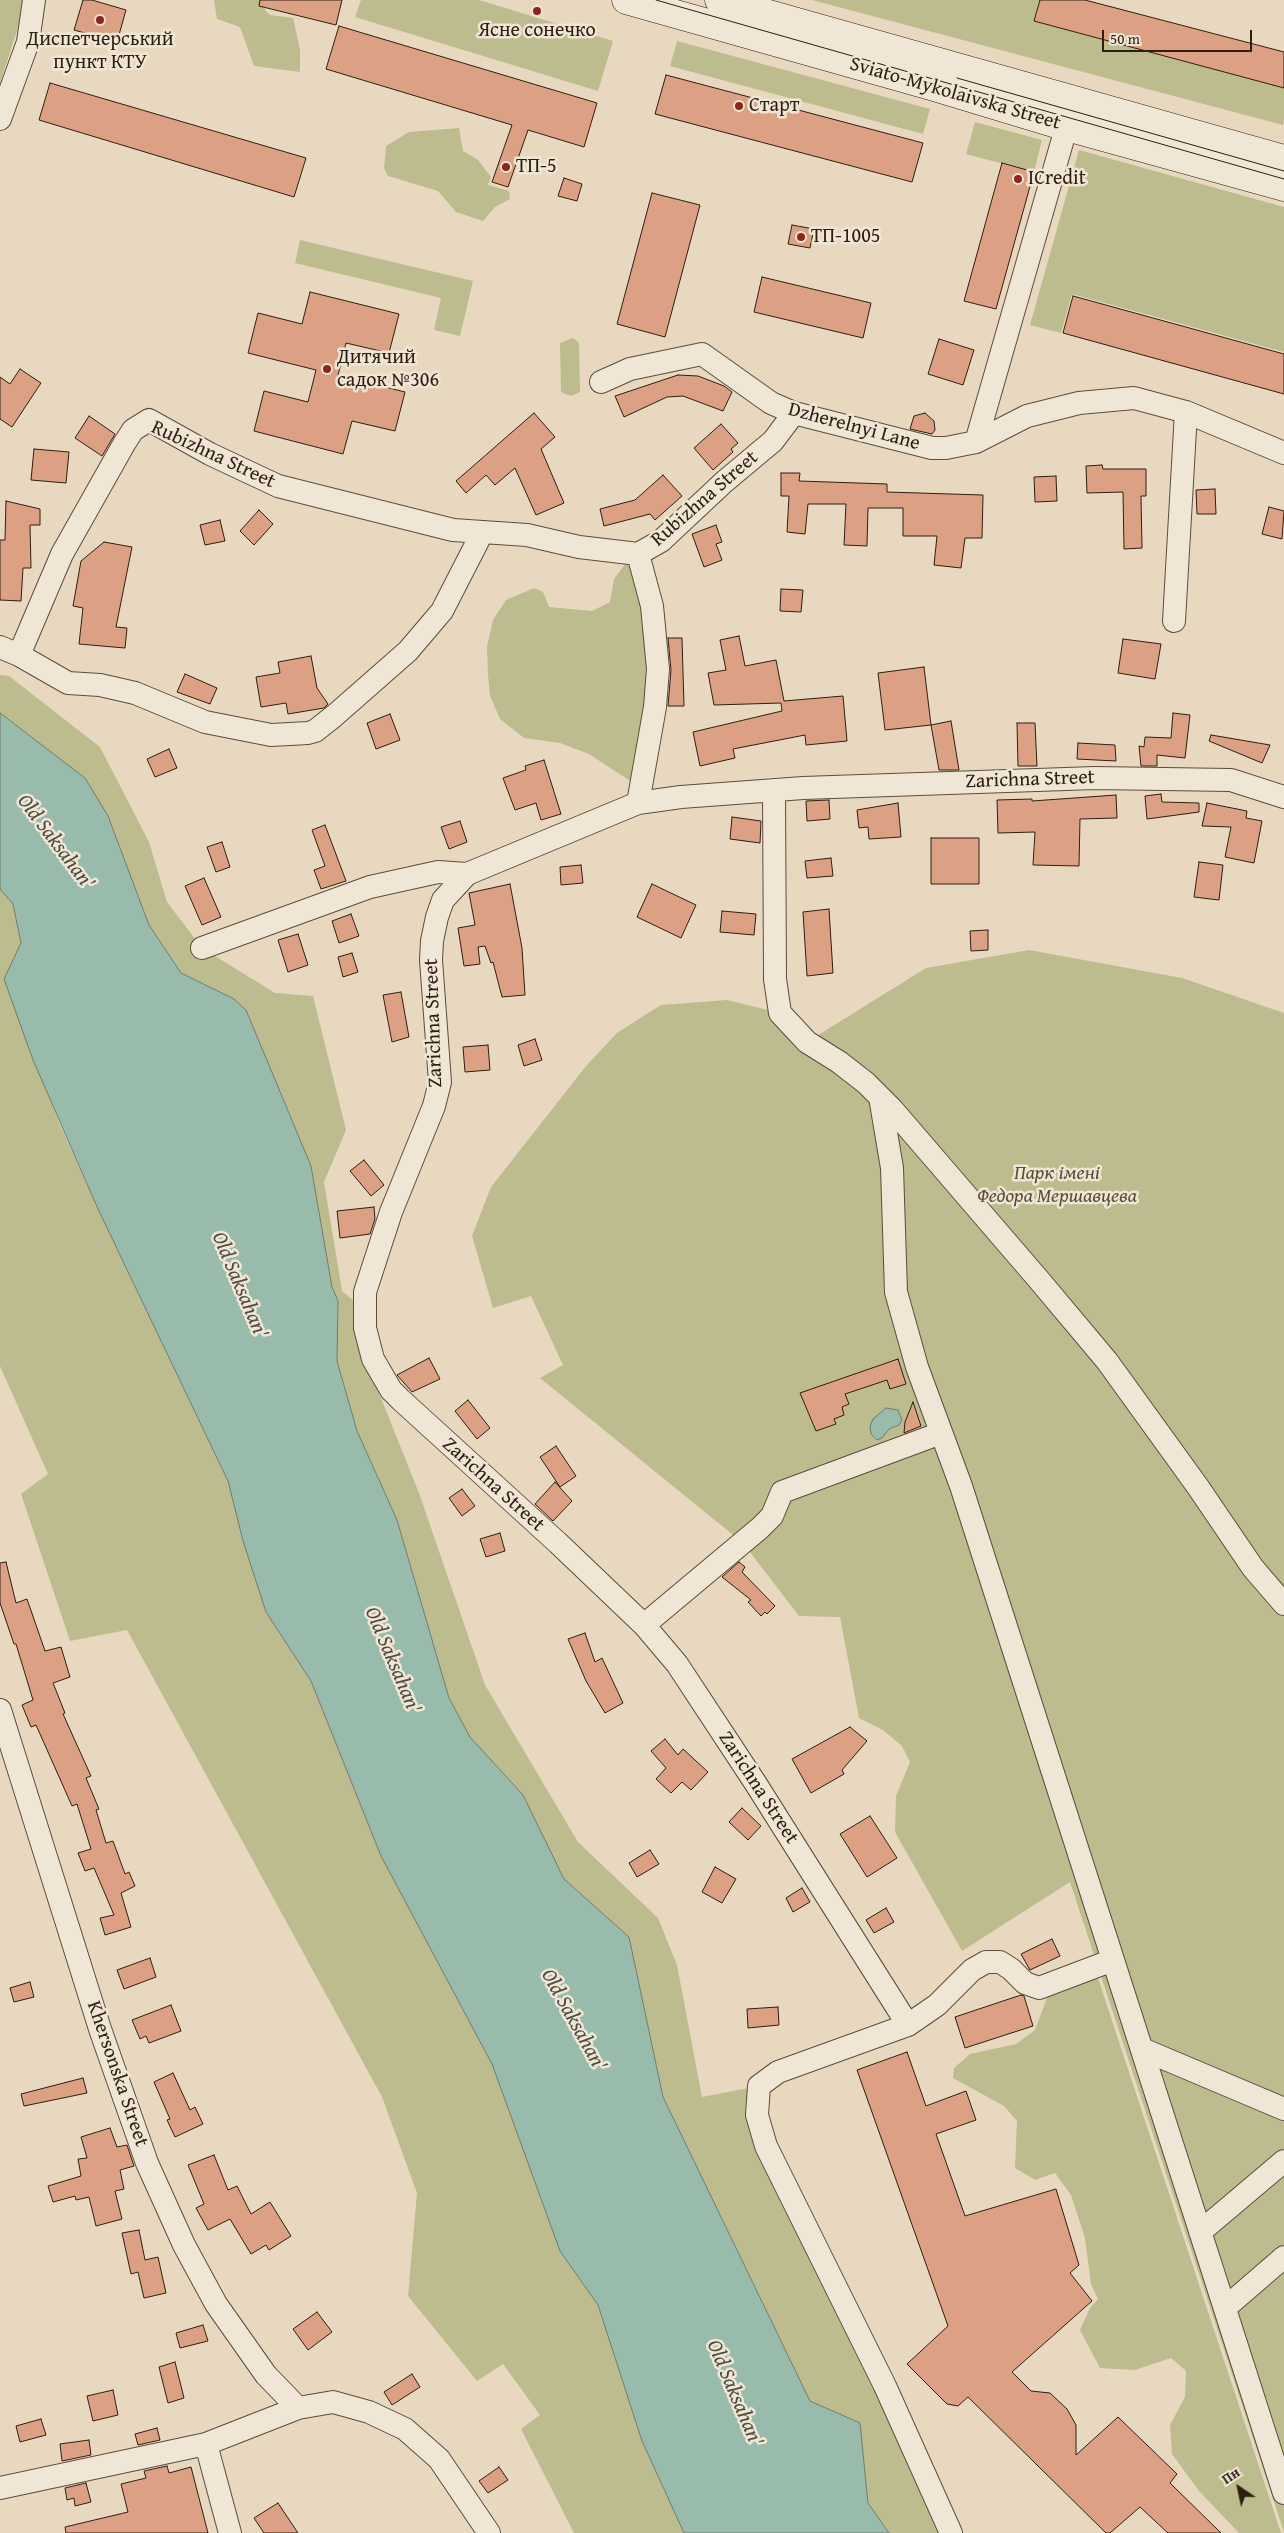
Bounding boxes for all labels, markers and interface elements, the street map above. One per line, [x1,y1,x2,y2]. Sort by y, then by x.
marker: Ясне сонечко [531,5,543,17]
marker: Диспетчерський пункт КТУ [94,14,106,26]
place label: Ясне сонечко [478,19,596,43]
scale bar [1104,20,1254,52]
place label: Диспетчерський пункт КТУ [26,28,174,75]
text: 50 m [1110,28,1140,49]
street label: Sviato-Mykolaivska Street [847,52,1063,136]
place label: Старт [749,94,799,118]
marker: Старт [733,100,745,112]
place label: ТП-5 [516,155,557,179]
marker: ТП-5 [500,161,512,173]
place label: ICredit [1028,167,1086,191]
marker: ICredit [1012,173,1024,185]
place label: ТП-1005 [811,225,880,249]
marker: ТП-1005 [795,231,807,243]
place label: Дитячий садок №306 [337,346,439,393]
marker: Дитячий садок №306 [321,363,333,375]
street label: Dzherelnyi Lane [785,398,923,456]
street label: Rubizhna Street [147,416,279,494]
street label: Rubizhna Street [647,446,763,552]
street label: Zarichna Street [965,766,1095,794]
water label: Old Saksahan' [11,790,99,894]
street label: Zarichna Street [420,958,448,1088]
park label: Парк імені Федора Мершавцева [977,1162,1137,1209]
water label: Old Saksahan' [205,1228,273,1342]
street label: Zarichna Street [437,1433,549,1537]
water label: Old Saksahan' [358,1603,426,1717]
street label: Zarichna Street [713,1727,803,1849]
water label: Old Saksahan' [535,1965,611,2075]
street label: Khersonska Street [81,1998,153,2150]
water label: Old Saksahan' [700,2336,768,2450]
text: Пн [1218,2462,1244,2489]
north arrow [1214,2463,1264,2513]

